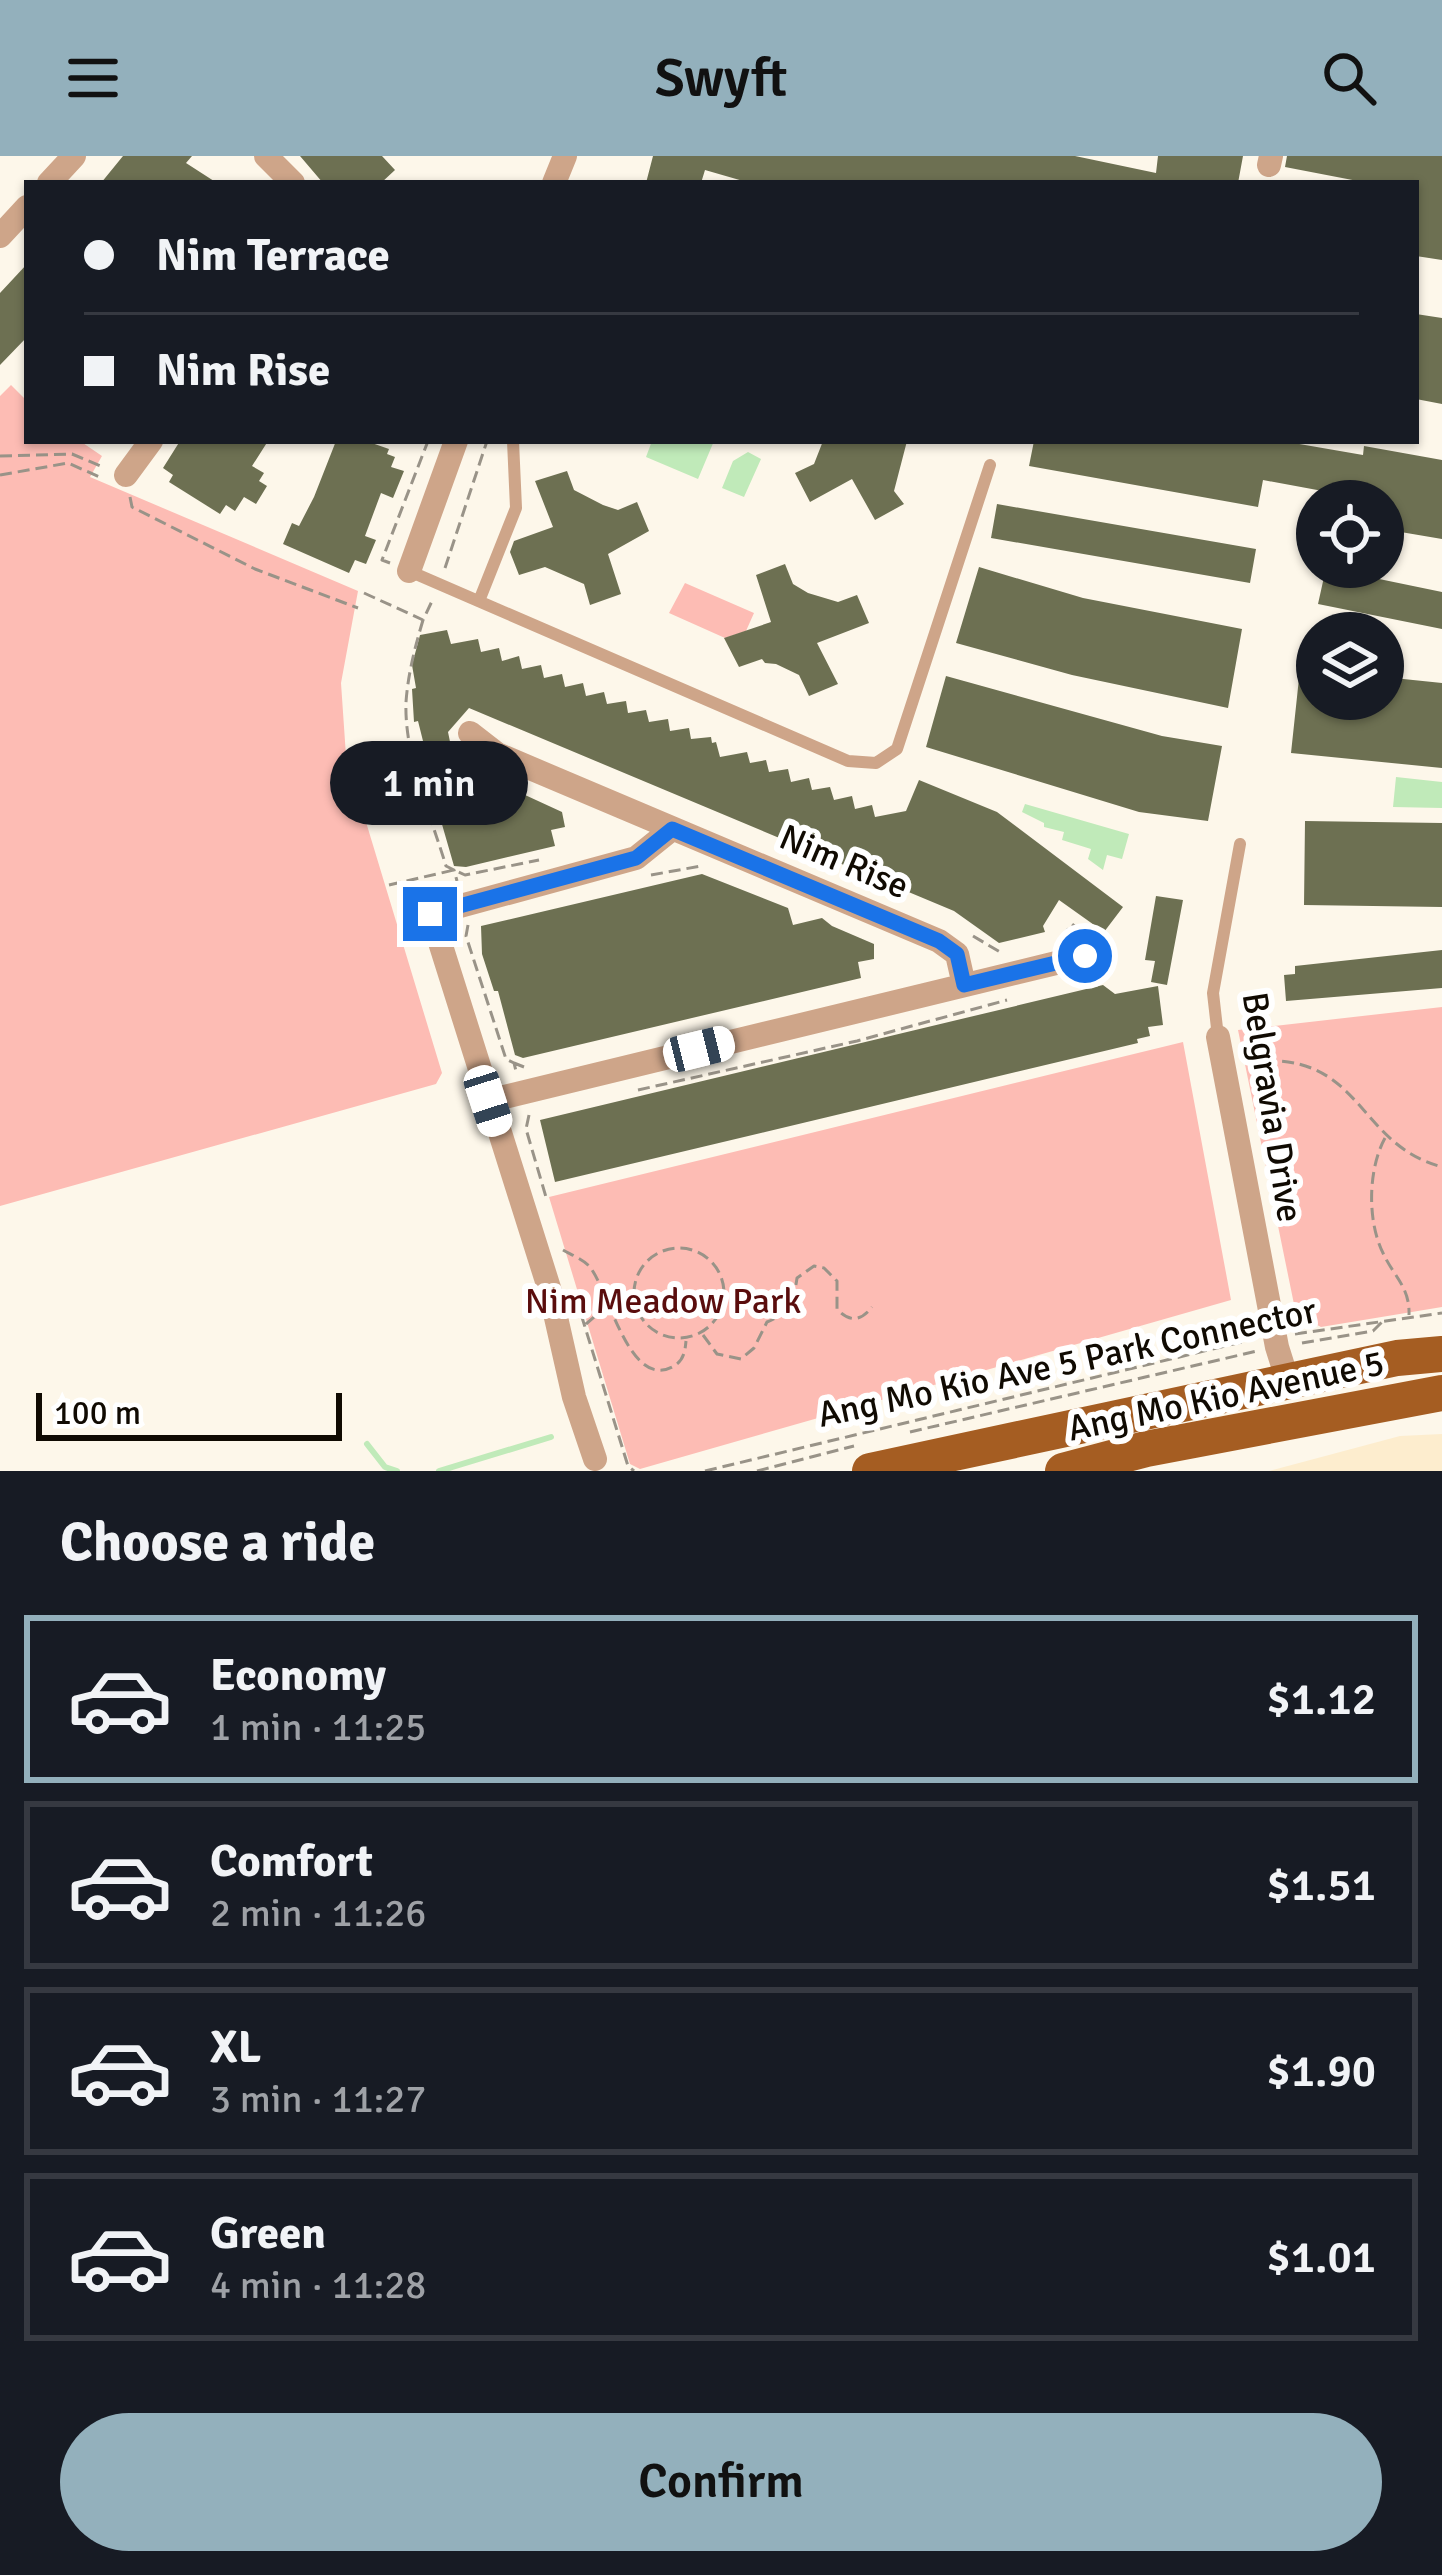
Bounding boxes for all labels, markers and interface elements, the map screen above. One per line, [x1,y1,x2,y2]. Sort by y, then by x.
icon: menu [60,45,126,111]
text: Swyft [655,45,787,112]
icon: search [1316,45,1382,111]
text: Nim Terrace [156,228,390,283]
text: Nim Rise [156,343,330,398]
map controls [1296,480,1404,720]
button: locate [1296,480,1404,588]
button: layers [1296,612,1404,720]
callout: 1 min [331,740,529,824]
text: 1 min [382,759,476,807]
street label: Nim Rise [773,815,915,909]
route end [403,887,457,941]
route start [1058,929,1112,983]
street label: Belgravia Drive [1232,989,1312,1225]
car [660,1023,738,1075]
car [460,1061,516,1141]
park label: Nim Meadow Park [525,1279,801,1324]
street label: Ang Mo Kio Ave 5 Park Connector [814,1288,1321,1438]
street label: Ang Mo Kio Avenue 5 [1064,1341,1388,1451]
scale bar [36,1387,342,1440]
text: 100 m [54,1393,141,1434]
text: Choose a ride [60,1509,375,1576]
icon: car [66,1645,174,1753]
text: Economy [210,1648,386,1703]
text: $1.12 [1266,1672,1376,1727]
text: 1 min · 11:25 [210,1703,426,1751]
icon: car [66,1831,174,1939]
text: Comfort [210,1834,373,1889]
text: $1.51 [1266,1858,1376,1913]
text: 2 min · 11:26 [210,1889,426,1937]
icon: car [66,2017,174,2125]
text: XL [210,2020,261,2075]
text: $1.90 [1266,2044,1376,2099]
text: 3 min · 11:27 [210,2075,426,2123]
icon: car [66,2203,174,2311]
text: Green [210,2206,326,2261]
text: $1.01 [1266,2230,1376,2285]
text: 4 min · 11:28 [210,2261,426,2309]
button: Confirm [60,2413,1382,2551]

